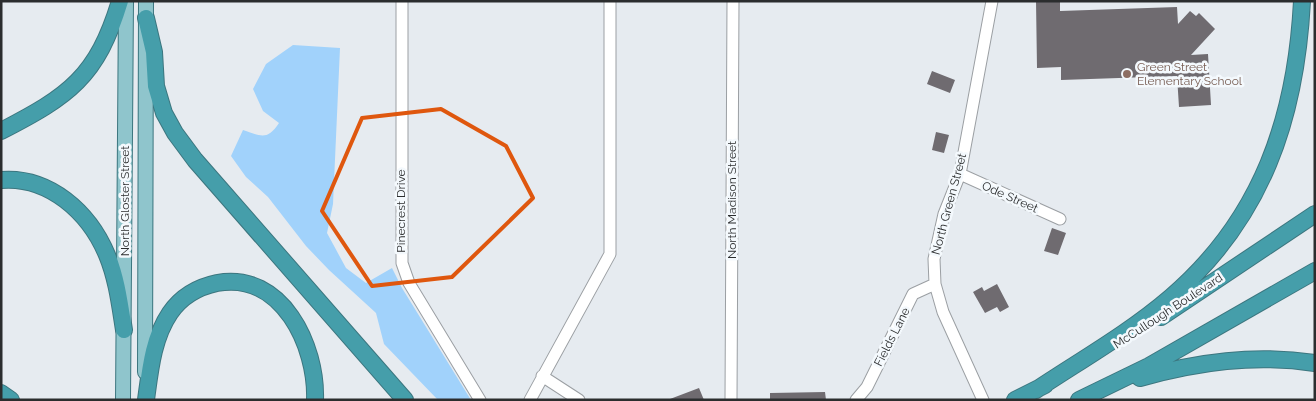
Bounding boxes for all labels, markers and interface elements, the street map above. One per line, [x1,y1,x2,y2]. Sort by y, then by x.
place label: Green Street Elementary School [1137,60,1243,88]
marker: Green Street Elementary School [1121,68,1133,80]
street label: North Madison Street [725,141,739,259]
street label: North Gloster Street [118,146,132,256]
street label: North Green Street [929,152,969,256]
street label: Pinecrest Drive [394,169,408,253]
street label: Ode Street [980,178,1040,216]
street label: McCullough Boulevard [1111,270,1225,352]
street label: Fields Lane [871,305,913,369]

